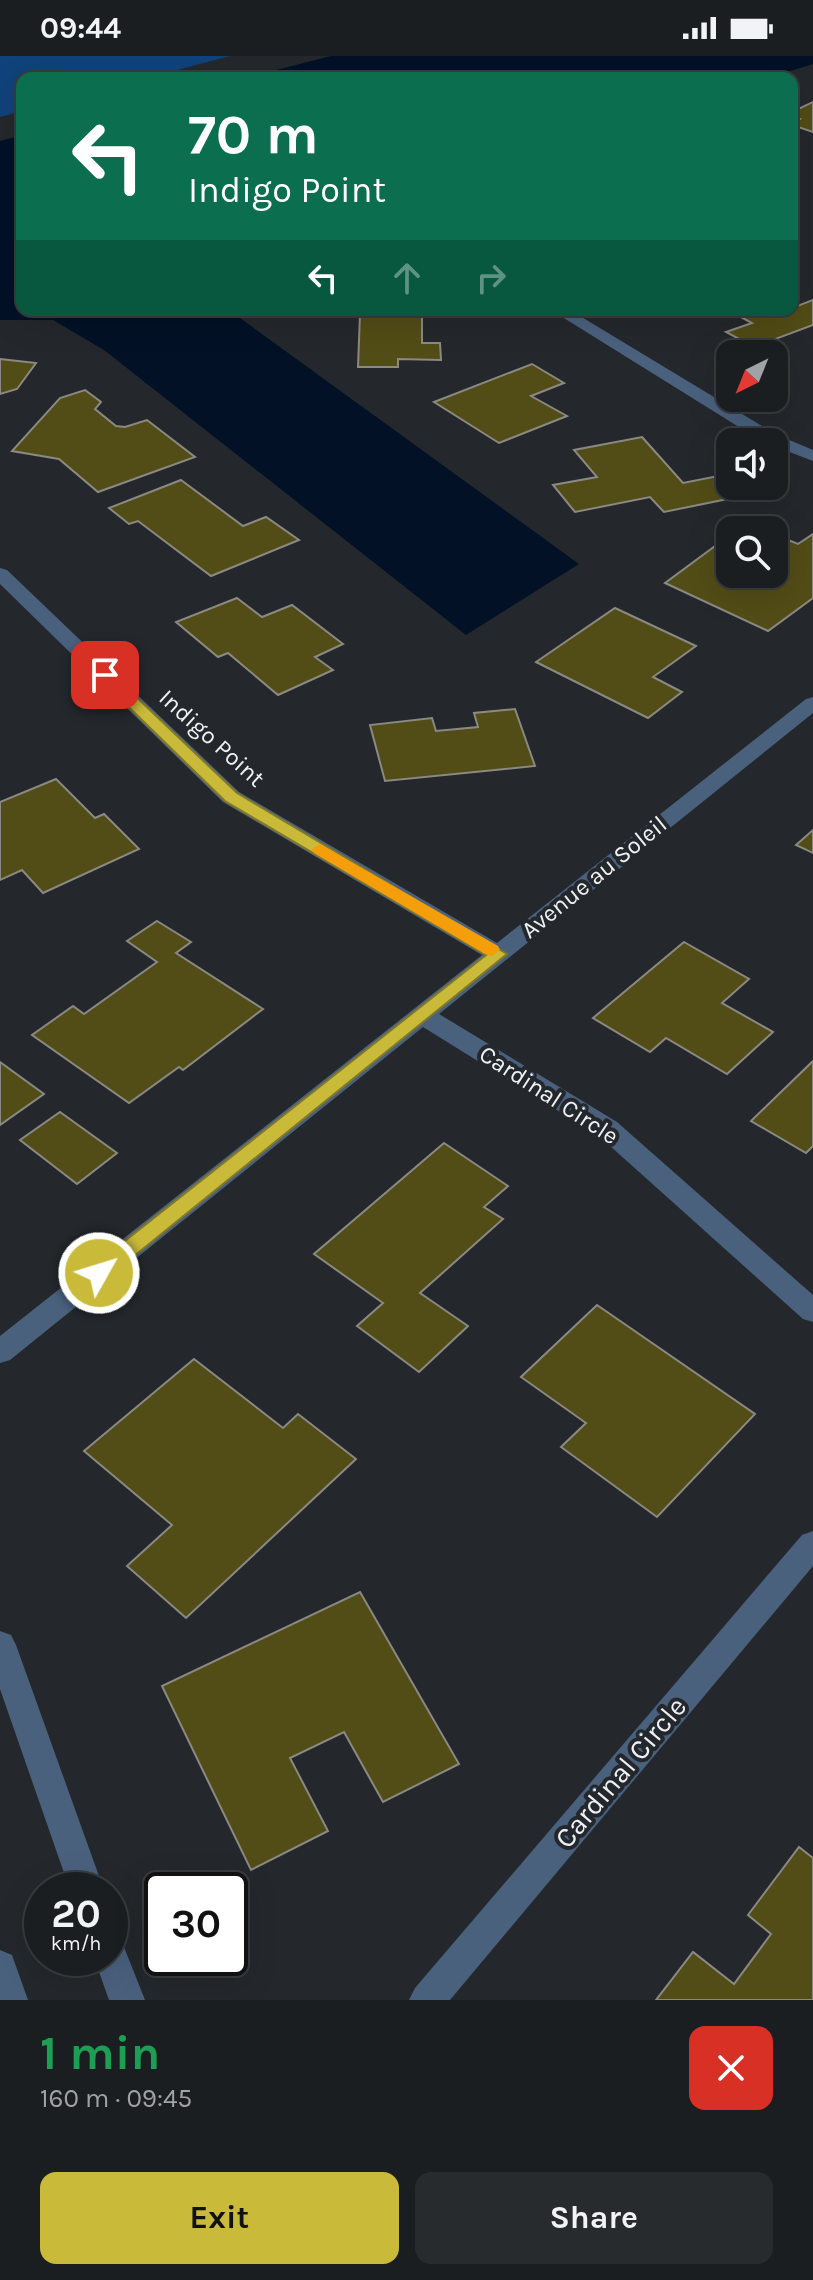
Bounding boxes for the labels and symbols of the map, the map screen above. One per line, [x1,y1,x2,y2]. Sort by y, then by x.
north arrow [716,340,788,412]
pin [71,641,139,709]
street label: Indigo Point [154,683,270,793]
street label: Avenue au Soleil [516,810,672,944]
street label: Cardinal Circle [474,1040,624,1150]
position arrow [57,1231,141,1315]
street label: Cardinal Circle [548,1690,693,1854]
speed limit sign: 30 [144,1872,248,1976]

